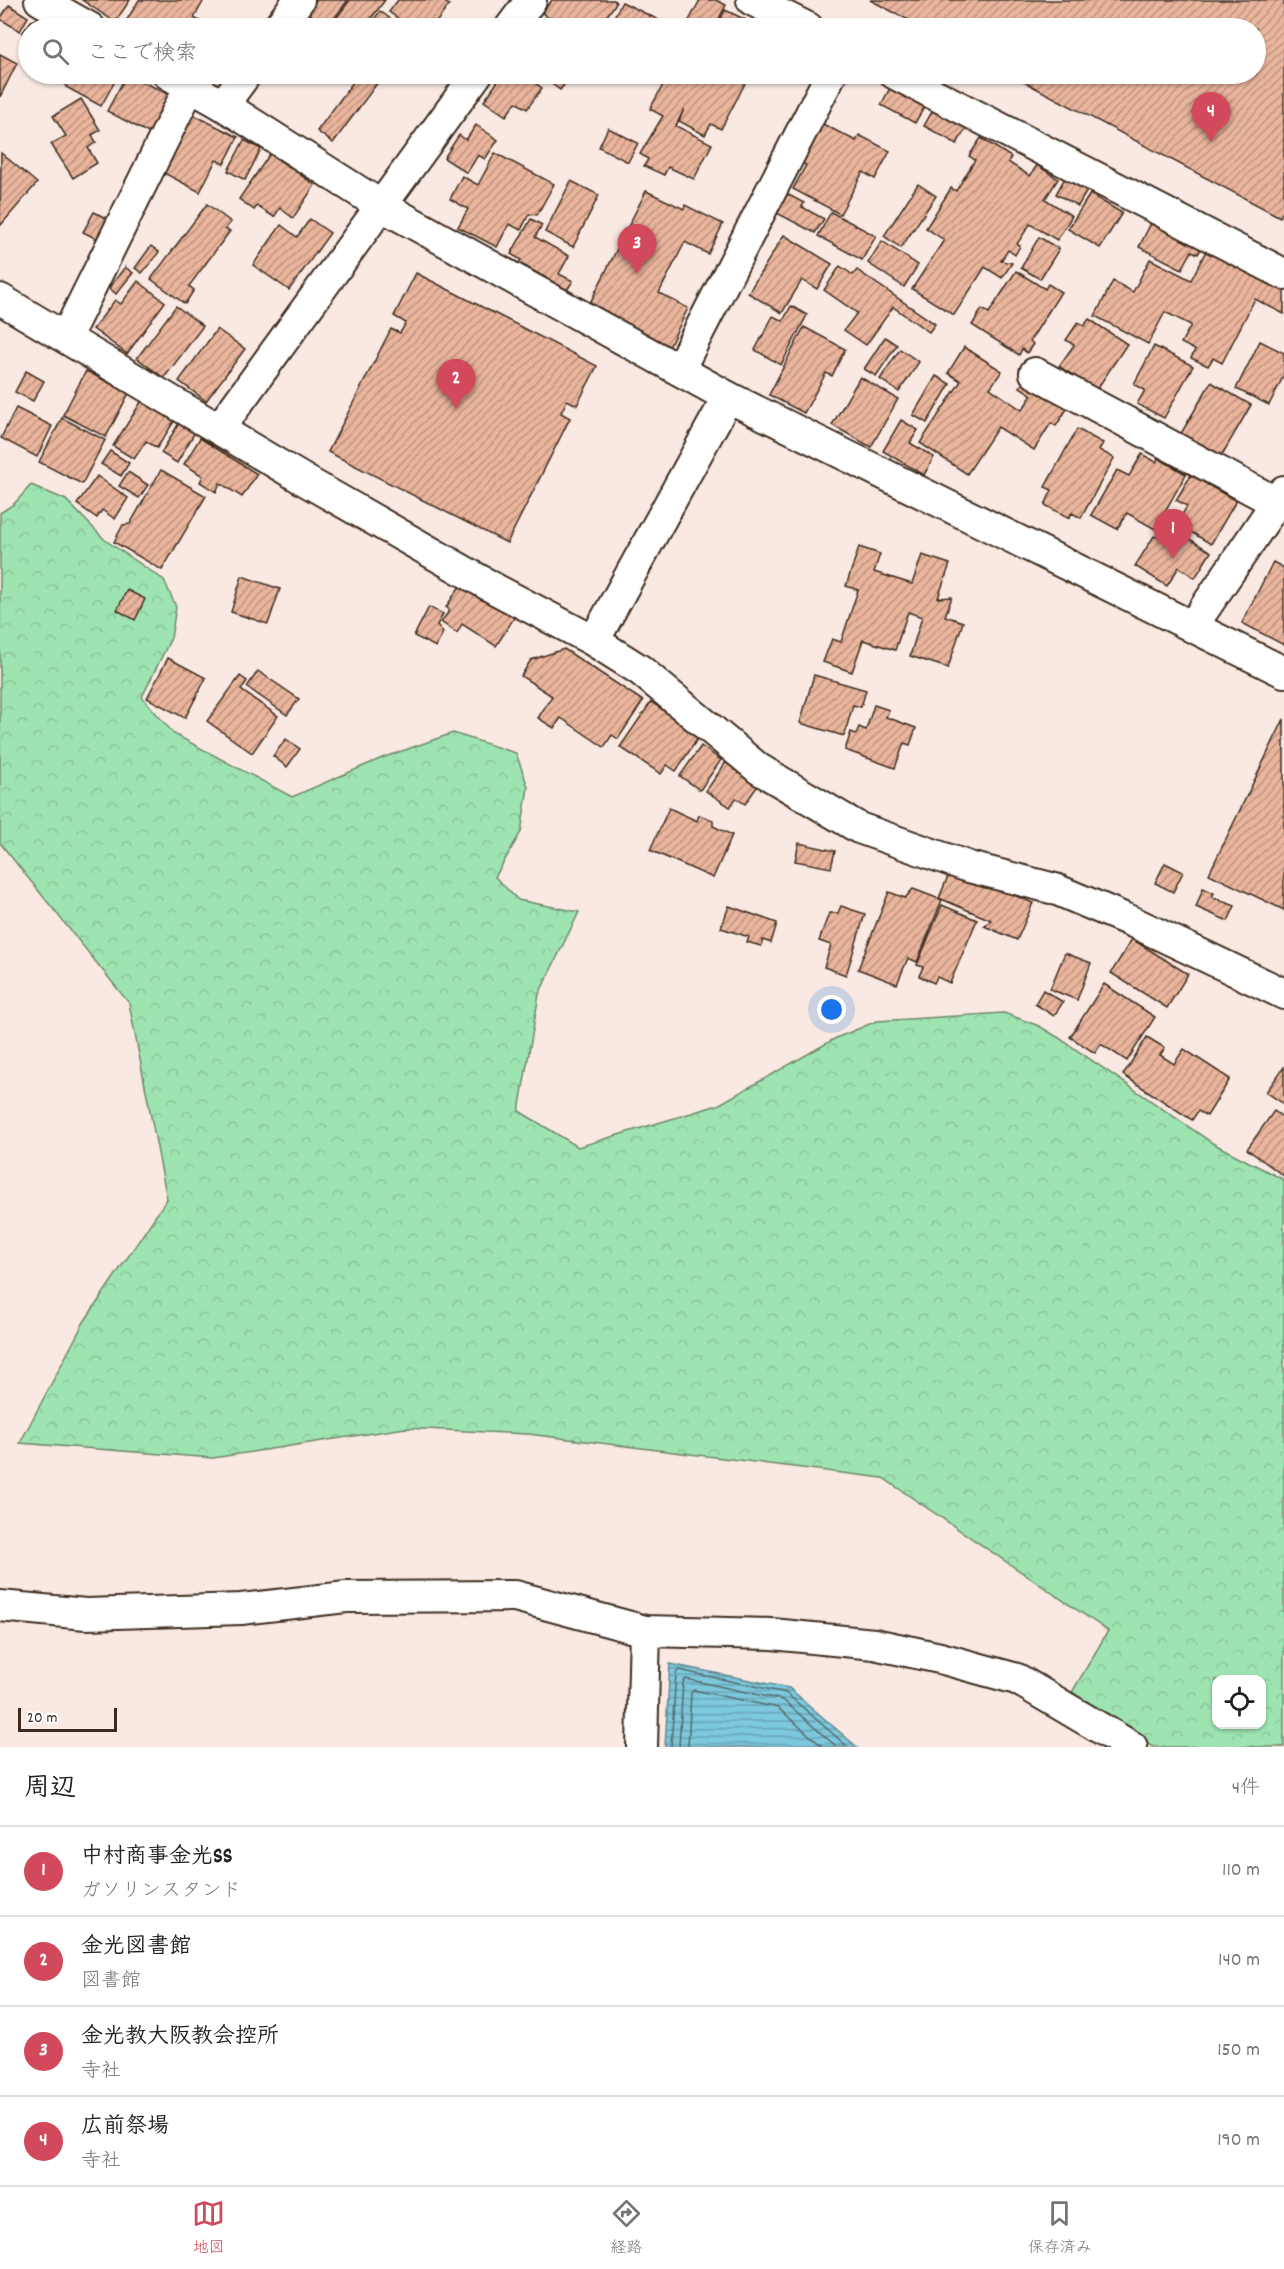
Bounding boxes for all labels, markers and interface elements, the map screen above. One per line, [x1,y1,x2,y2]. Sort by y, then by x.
search box [18,18,1266,84]
icon: search [39,35,72,68]
text: ここで検索 [87,39,197,70]
pin: 4 [1192,92,1230,142]
pin: 3 [618,224,656,274]
pin: 2 [436,360,476,409]
pin: 1 [1154,510,1192,559]
your location [817,995,846,1024]
map controls [1212,1675,1266,1729]
button: locate [1212,1675,1266,1729]
scale bar [18,1705,117,1732]
text: 20 m [27,1707,57,1730]
text: 周辺 [24,1771,76,1808]
text: 4件 [1232,1775,1260,1803]
text: 中村商事金光SS [81,1842,232,1873]
text: 1 [41,1857,46,1885]
text: 110 m [1222,1857,1260,1885]
text: ガソリンスタンド [81,1878,241,1906]
text: 金光図書館 [81,1932,191,1963]
text: 2 [39,1947,48,1975]
text: 140 m [1218,1947,1260,1975]
text: 図書館 [81,1968,141,1996]
text: 金光教大阪教会控所 [81,2022,279,2053]
text: 3 [39,2037,48,2065]
text: 150 m [1217,2037,1260,2065]
text: 寺社 [81,2058,121,2086]
text: 広前祭場 [81,2112,169,2143]
text: 4 [39,2127,48,2155]
text: 190 m [1217,2127,1260,2155]
text: 寺社 [81,2148,121,2176]
tab: 地図 [192,2197,225,2260]
tab: 経路 [610,2197,643,2260]
tab: 保存済み [1028,2197,1092,2260]

